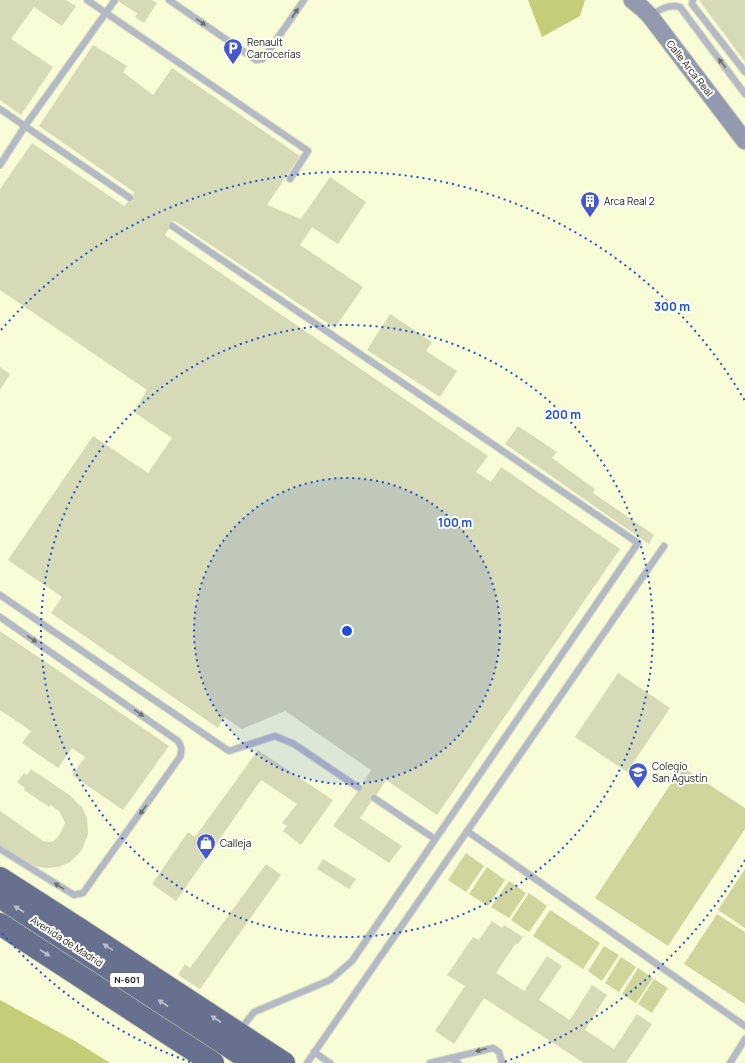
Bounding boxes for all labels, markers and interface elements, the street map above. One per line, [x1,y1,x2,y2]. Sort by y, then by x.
one-way arrow [291,8,299,18]
one-way arrow [196,18,206,26]
place label: Renault Carrocerías [247,35,301,61]
parking icon: Renault Carrocerías [222,37,244,65]
street label: Calle Arca Real [664,37,716,99]
one-way arrow [717,58,726,69]
building icon: Arca Real 2 [579,190,601,218]
place label: Arca Real 2 [604,194,655,208]
text: 300 m [654,298,690,315]
text: 200 m [545,406,581,423]
text: 100 m [438,514,472,531]
centre of rings [340,624,354,638]
one-way arrow [27,635,37,643]
one-way arrow [133,709,144,717]
place label: Colegio San Agustín [652,759,707,785]
school or university icon: Colegio San Agustín [627,761,649,789]
one-way arrow [139,805,147,815]
shop icon: Calleja [195,832,217,860]
place label: Calleja [220,836,251,850]
one-way arrow [53,882,64,890]
one-way arrow [13,906,25,913]
street label: Avenida de Madrid [28,912,106,970]
one-way arrow [103,943,113,951]
one-way arrow [39,949,50,957]
road number: N-601 [110,973,144,987]
one-way arrow [158,999,169,1007]
one-way arrow [211,1015,222,1022]
one-way arrow [475,1047,487,1053]

